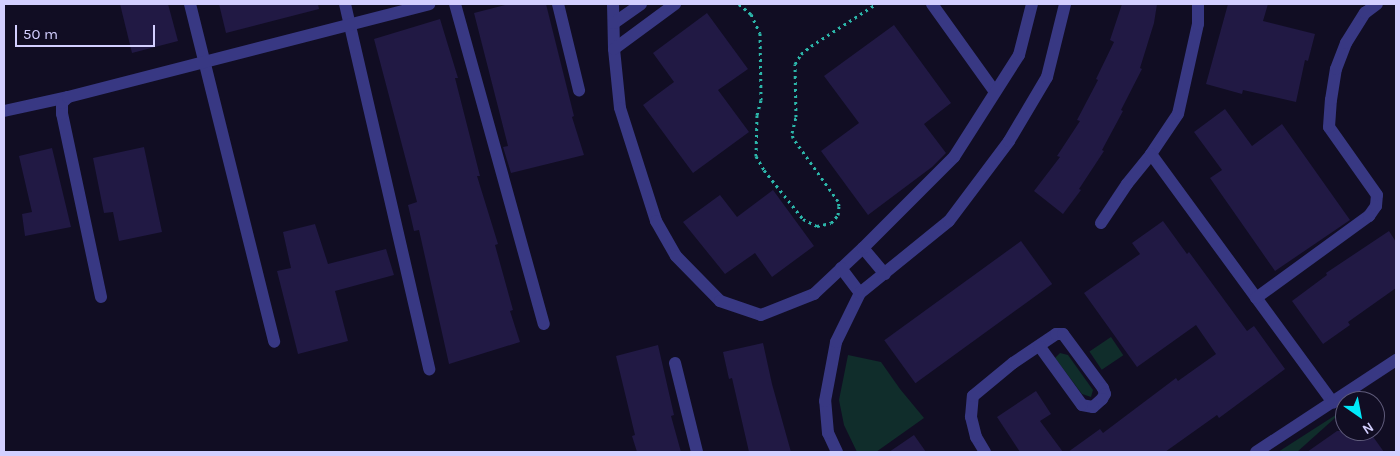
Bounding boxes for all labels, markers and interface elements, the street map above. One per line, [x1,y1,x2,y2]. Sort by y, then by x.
scale bar [18,15,158,47]
text: 50 m [23,25,58,43]
north arrow [1335,391,1385,441]
text: N [1359,418,1377,438]

